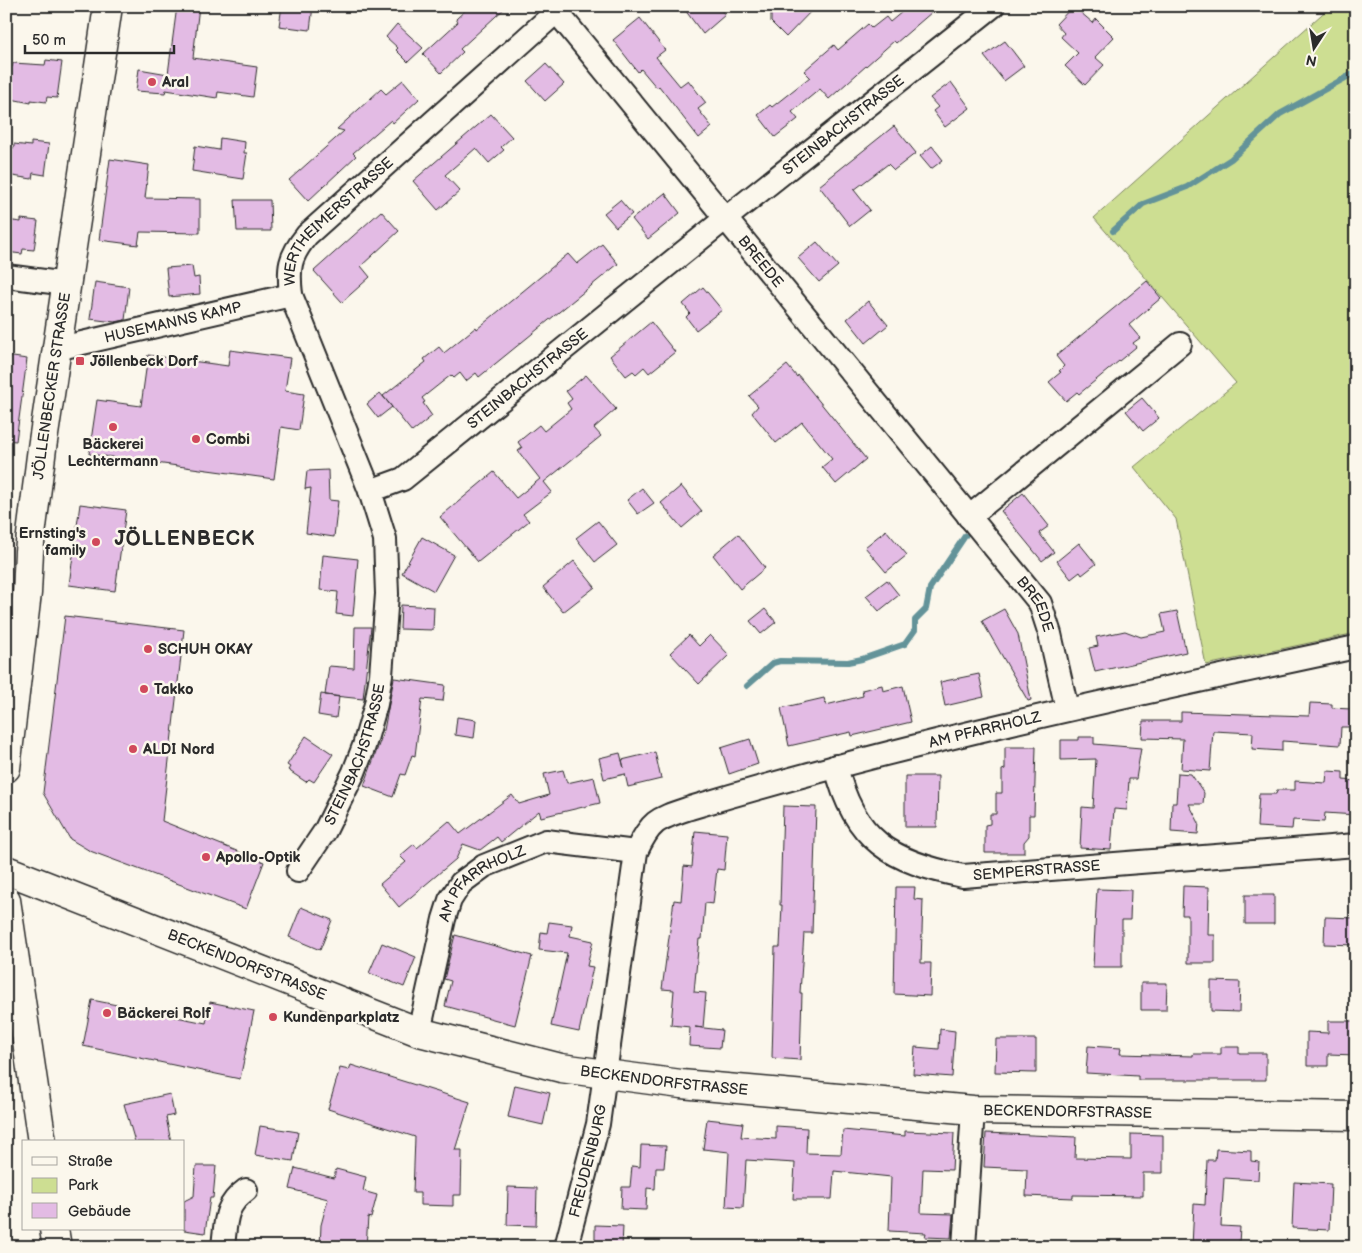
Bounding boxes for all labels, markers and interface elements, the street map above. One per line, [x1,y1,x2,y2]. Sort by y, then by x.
scale bar [25,22,174,54]
north arrow [1290,22,1340,72]
text: 50 m [32,31,66,50]
text: N [1304,51,1318,70]
street label: STEINBACHSTRASSE [779,71,908,179]
place label: Aral [161,73,189,92]
marker: Aral [146,76,158,88]
street label: WERTHEIMERSTRASSE [280,153,397,286]
street label: BREEDE [734,232,788,291]
street label: JÖLLENBECKER STRASSE [29,291,75,480]
street label: HUSEMANNS KAMP [103,297,244,347]
street label: STEINBACHSTRASSE [463,324,592,433]
place label: Jöllenbeck Dorf [90,352,199,371]
marker: Jöllenbeck Dorf [74,355,86,367]
marker: Bäckerei Lechtermann [107,421,119,433]
place label: Combi [206,430,250,449]
marker: Combi [190,433,202,445]
place label: Bäckerei Lechtermann [68,435,158,471]
place label: Ernsting's family [19,524,86,560]
district label: JÖLLENBECK [114,526,256,551]
marker: Ernsting's family [90,536,102,548]
street label: BREEDE [1012,572,1058,634]
place label: SCHUH OKAY [158,640,253,659]
marker: SCHUH OKAY [142,643,154,655]
place label: Takko [154,680,194,699]
street label: STEINBACHSTRASSE [320,682,389,828]
marker: Takko [138,683,150,695]
street label: AM PFARRHOLZ [927,707,1043,752]
place label: ALDI Nord [142,740,215,759]
marker: ALDI Nord [127,743,139,755]
street label: AM PFARRHOLZ [434,841,529,924]
place label: Apollo-Optik [215,848,301,867]
marker: Apollo-Optik [200,851,212,863]
street label: SEMPERSTRASSE [972,856,1101,885]
street label: BECKENDORFSTRASSE [165,925,329,1004]
place label: Bäckerei Rolf [117,1004,211,1023]
marker: Bäckerei Rolf [101,1007,113,1019]
place label: Kundenparkplatz [283,1008,400,1027]
marker: Kundenparkplatz [267,1011,279,1023]
street label: BECKENDORFSTRASSE [579,1061,749,1099]
street label: BECKENDORFSTRASSE [983,1101,1152,1122]
street label: FREUDENBURG [565,1103,610,1219]
legend [22,1140,185,1230]
text: Straße [68,1152,113,1171]
text: Park [68,1176,99,1195]
text: Gebäude [68,1202,131,1221]

